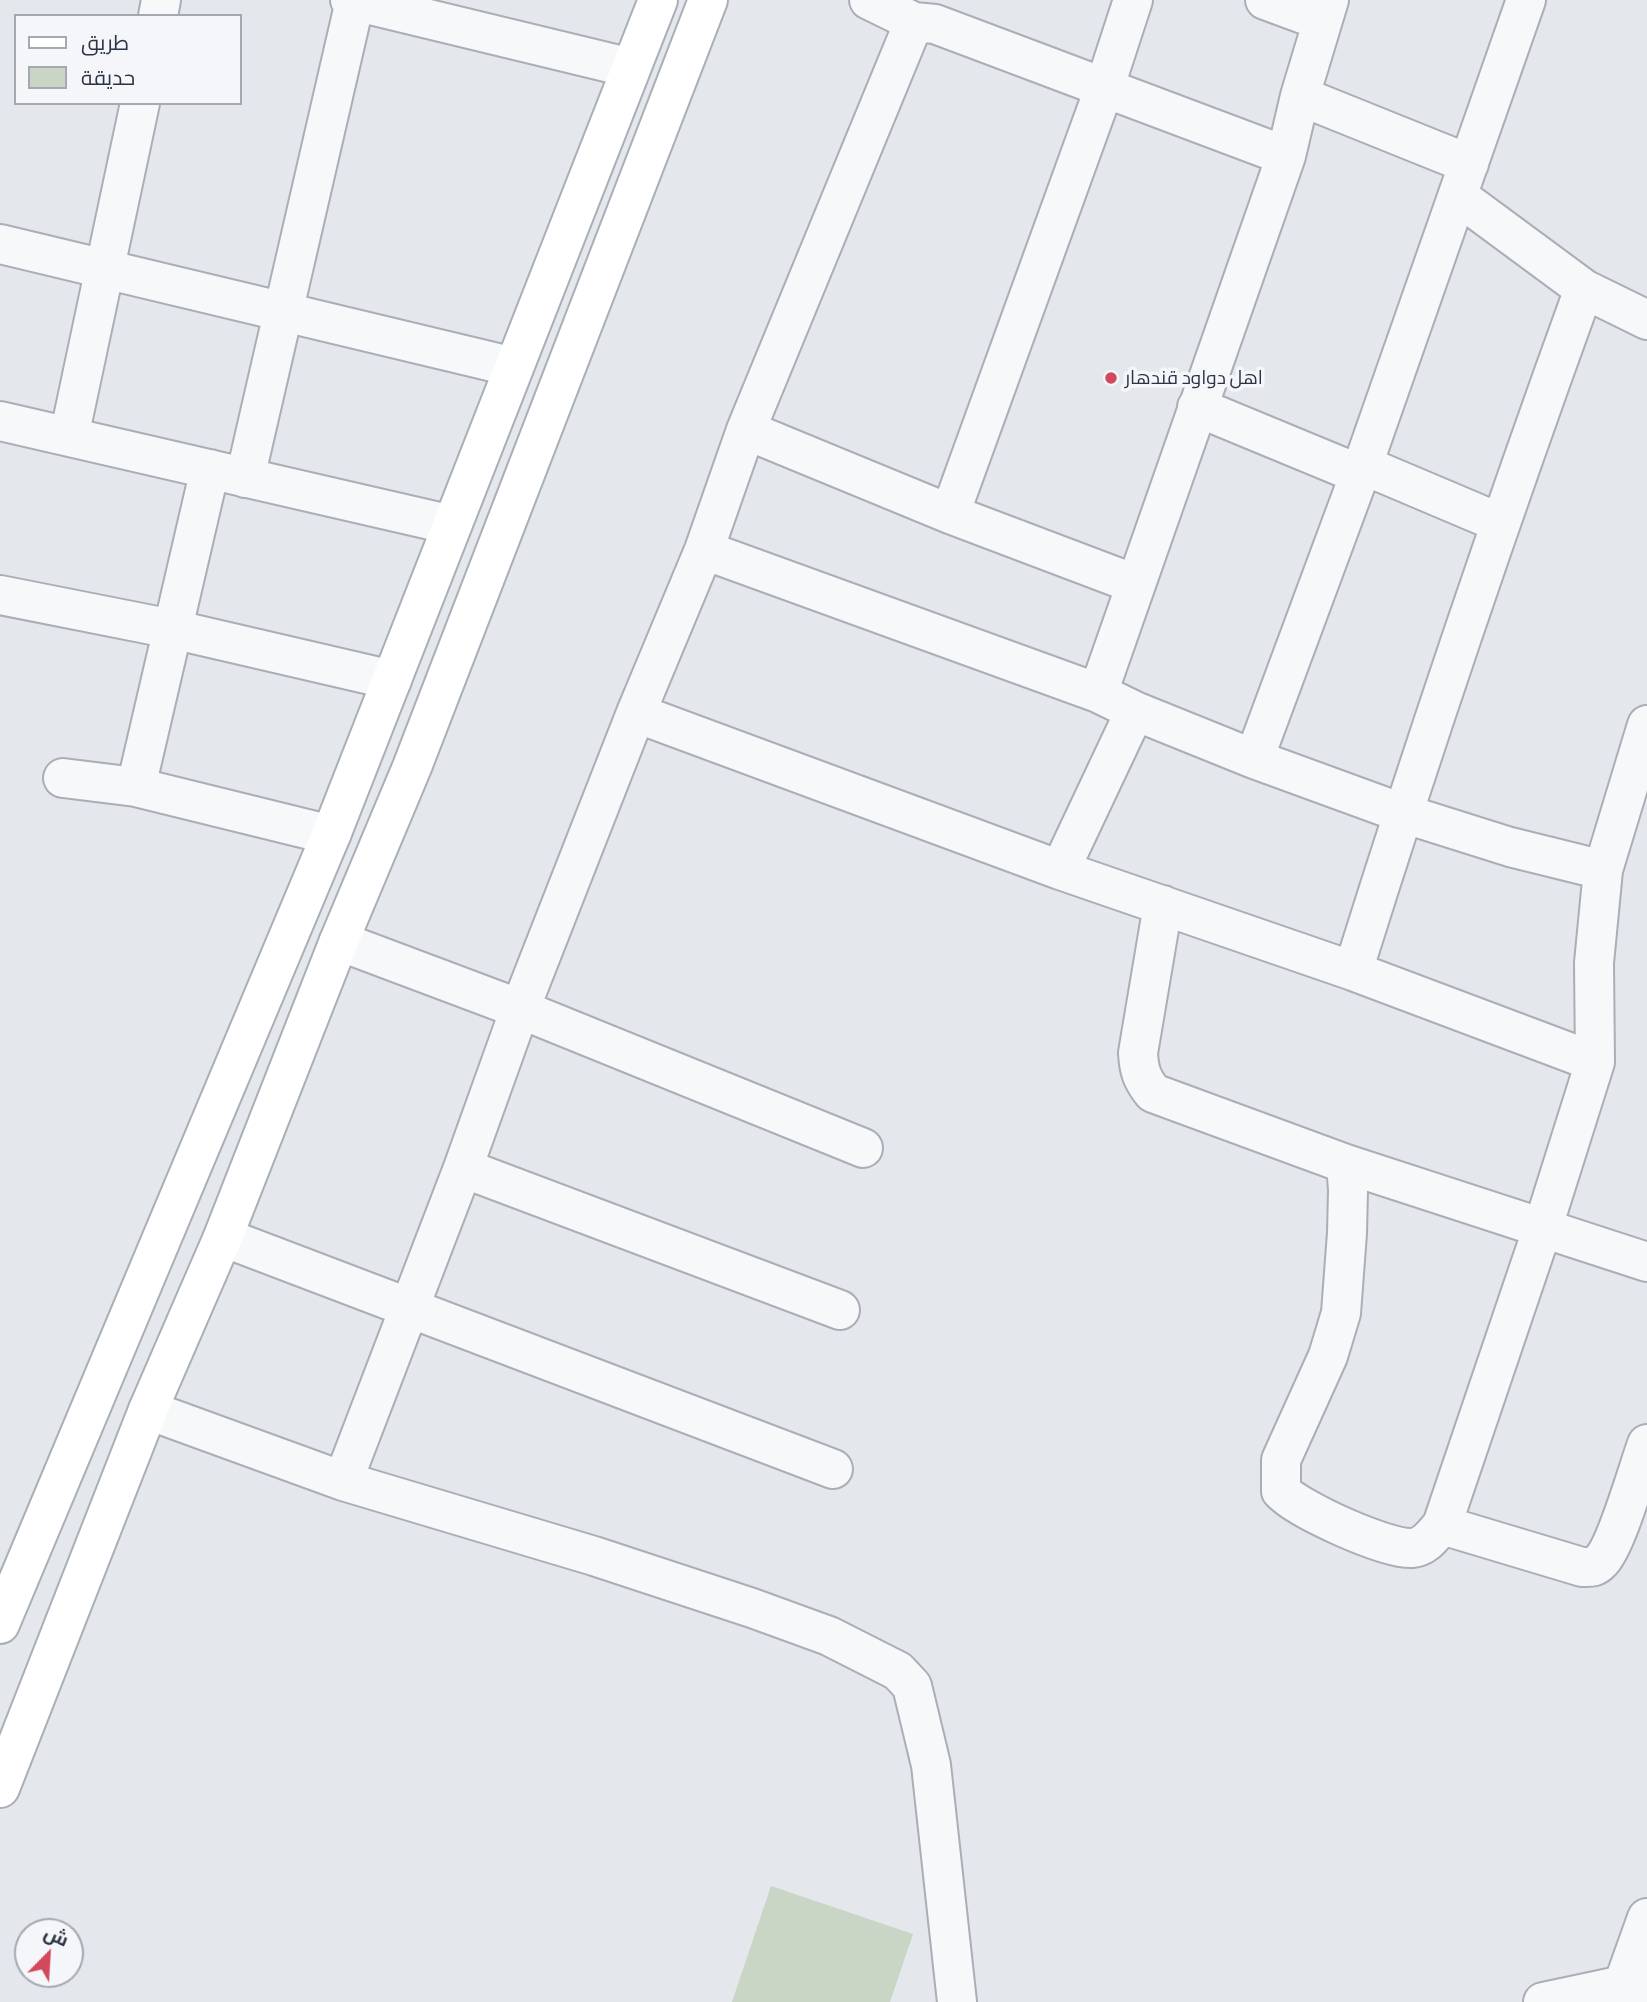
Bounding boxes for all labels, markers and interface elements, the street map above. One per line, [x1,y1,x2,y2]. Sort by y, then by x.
legend [14,14,242,105]
text: طريق [81,29,129,54]
text: حديقة [81,64,135,89]
place label: اهل دواود قندهار [1125,367,1263,389]
marker: اهل دواود قندهار [1103,370,1119,386]
north arrow [14,1918,84,1988]
text: ش [41,1920,73,1951]

